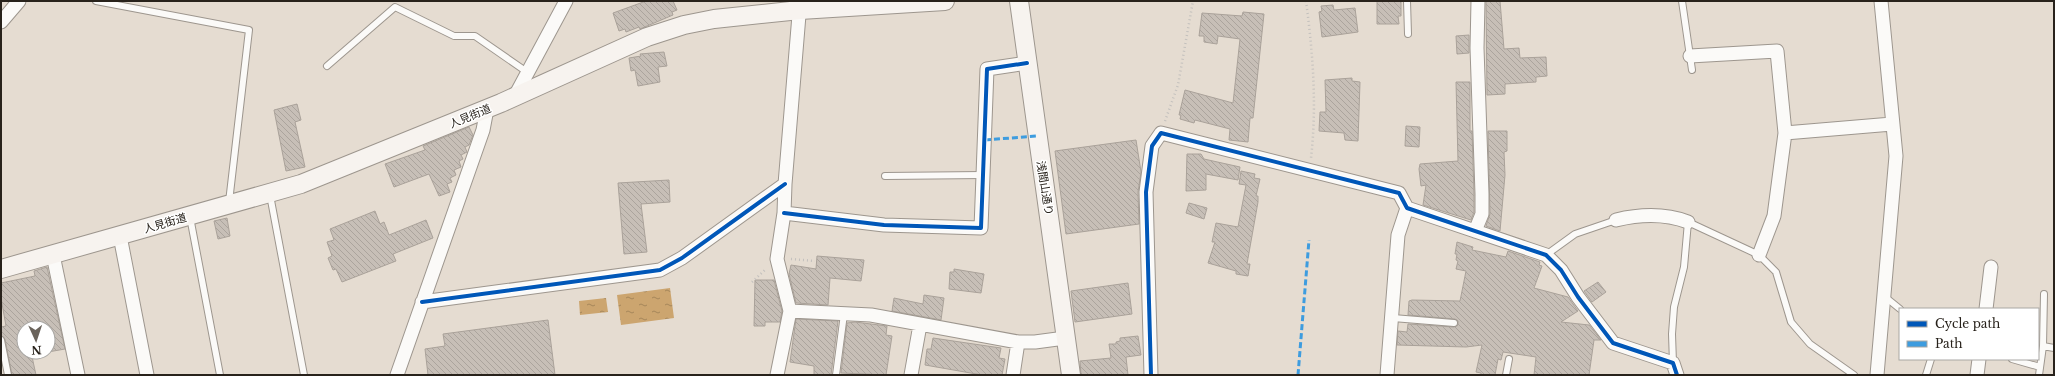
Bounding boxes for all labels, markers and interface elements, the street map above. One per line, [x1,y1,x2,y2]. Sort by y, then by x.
street label: 人見街道 [447,101,493,131]
street label: 浅間山通り [1034,160,1056,216]
street label: 人見街道 [142,210,188,236]
legend [1899,308,2039,360]
text: Cycle path [1935,316,2000,331]
north arrow [16,320,56,360]
text: Path [1935,336,1963,351]
text: N [30,343,42,357]

